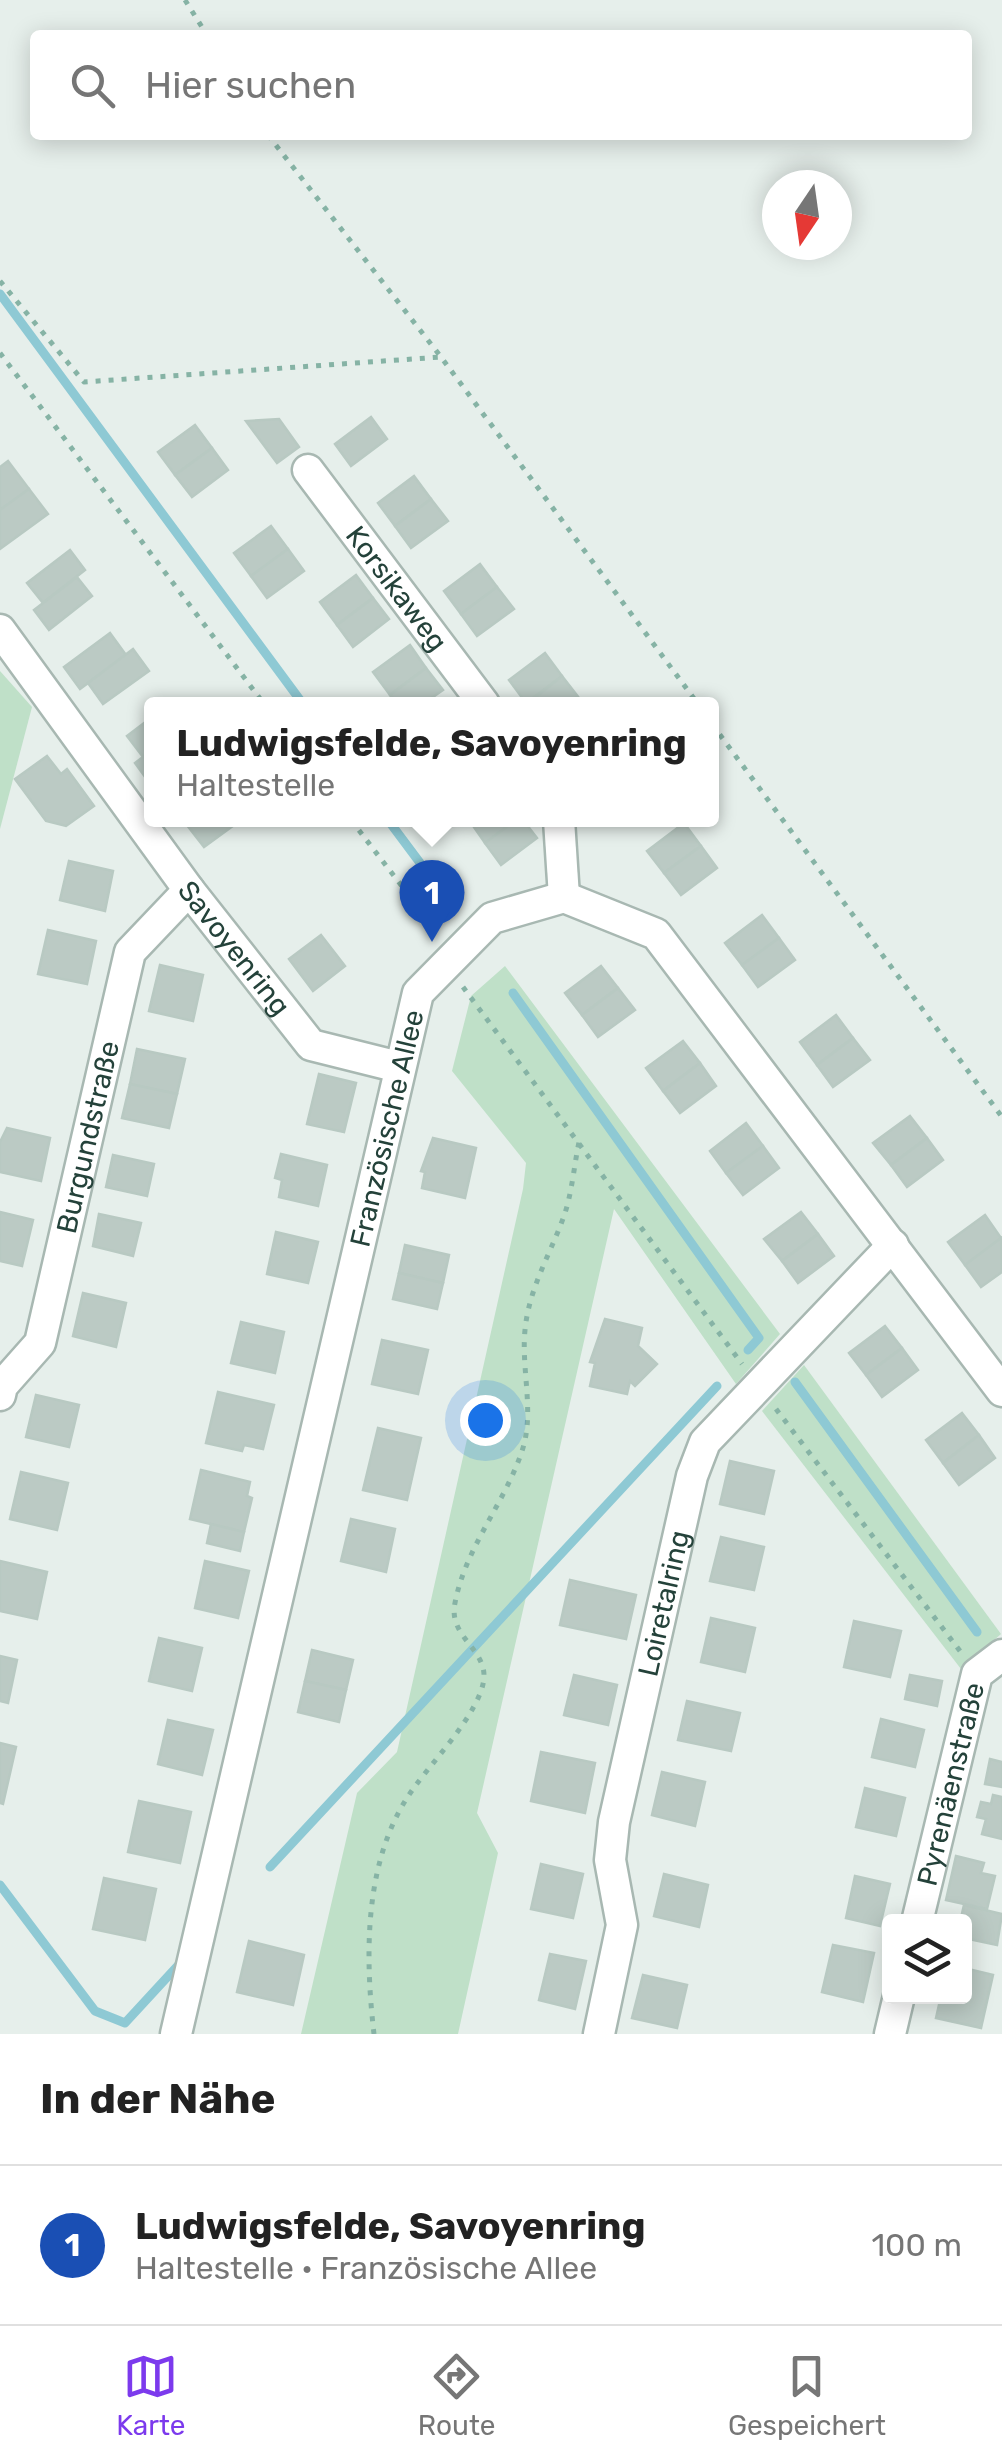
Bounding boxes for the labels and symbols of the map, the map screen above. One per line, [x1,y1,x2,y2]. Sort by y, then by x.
north arrow [762,170,852,260]
street label: Korsikaweg [339,519,455,657]
pin: 1 [400,860,464,942]
street label: Savoyenring [171,874,298,1022]
street label: Französische Allee [343,1006,430,1250]
street label: Burgundstraße [49,1038,126,1236]
your location [460,1395,511,1446]
street label: Loiretalring [631,1527,696,1679]
street label: Pyrenäenstraße [910,1679,991,1889]

